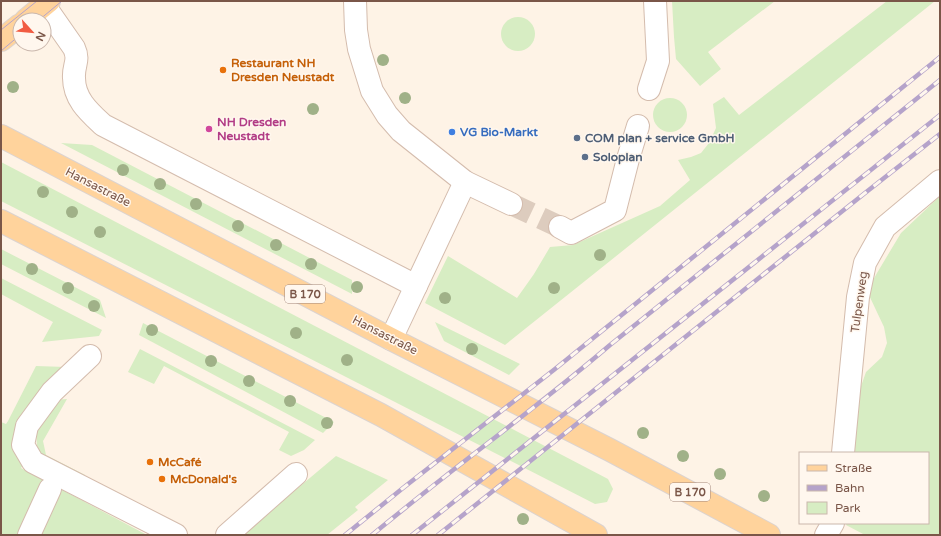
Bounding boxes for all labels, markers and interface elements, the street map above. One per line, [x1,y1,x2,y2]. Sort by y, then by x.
north arrow [12,12,52,52]
text: N [33,29,48,43]
place label: Restaurant NH Dresden Neustadt [231,56,335,84]
marker: Restaurant NH Dresden Neustadt [218,65,228,75]
place label: NH Dresden Neustadt [217,115,286,143]
marker: NH Dresden Neustadt [204,124,214,134]
place label: VG Bio-Markt [460,125,538,139]
marker: VG Bio-Markt [447,127,457,137]
place label: COM plan + service GmbH [585,131,734,146]
marker: COM plan + service GmbH [572,133,582,143]
place label: Soloplan [593,150,643,165]
marker: Soloplan [580,152,590,162]
street label: Hansastraße [63,165,133,210]
street label: Tulpenweg [848,270,870,334]
road number: B 170 [285,285,325,303]
street label: Hansastraße [350,313,420,358]
legend [799,452,929,524]
place label: McCafé [158,455,202,469]
marker: McCafé [145,457,155,467]
text: Straße [835,461,872,475]
place label: McDonald's [170,472,237,486]
marker: McDonald's [157,474,167,484]
text: Bahn [835,481,865,495]
road number: B 170 [670,483,710,501]
text: Park [835,501,861,515]

